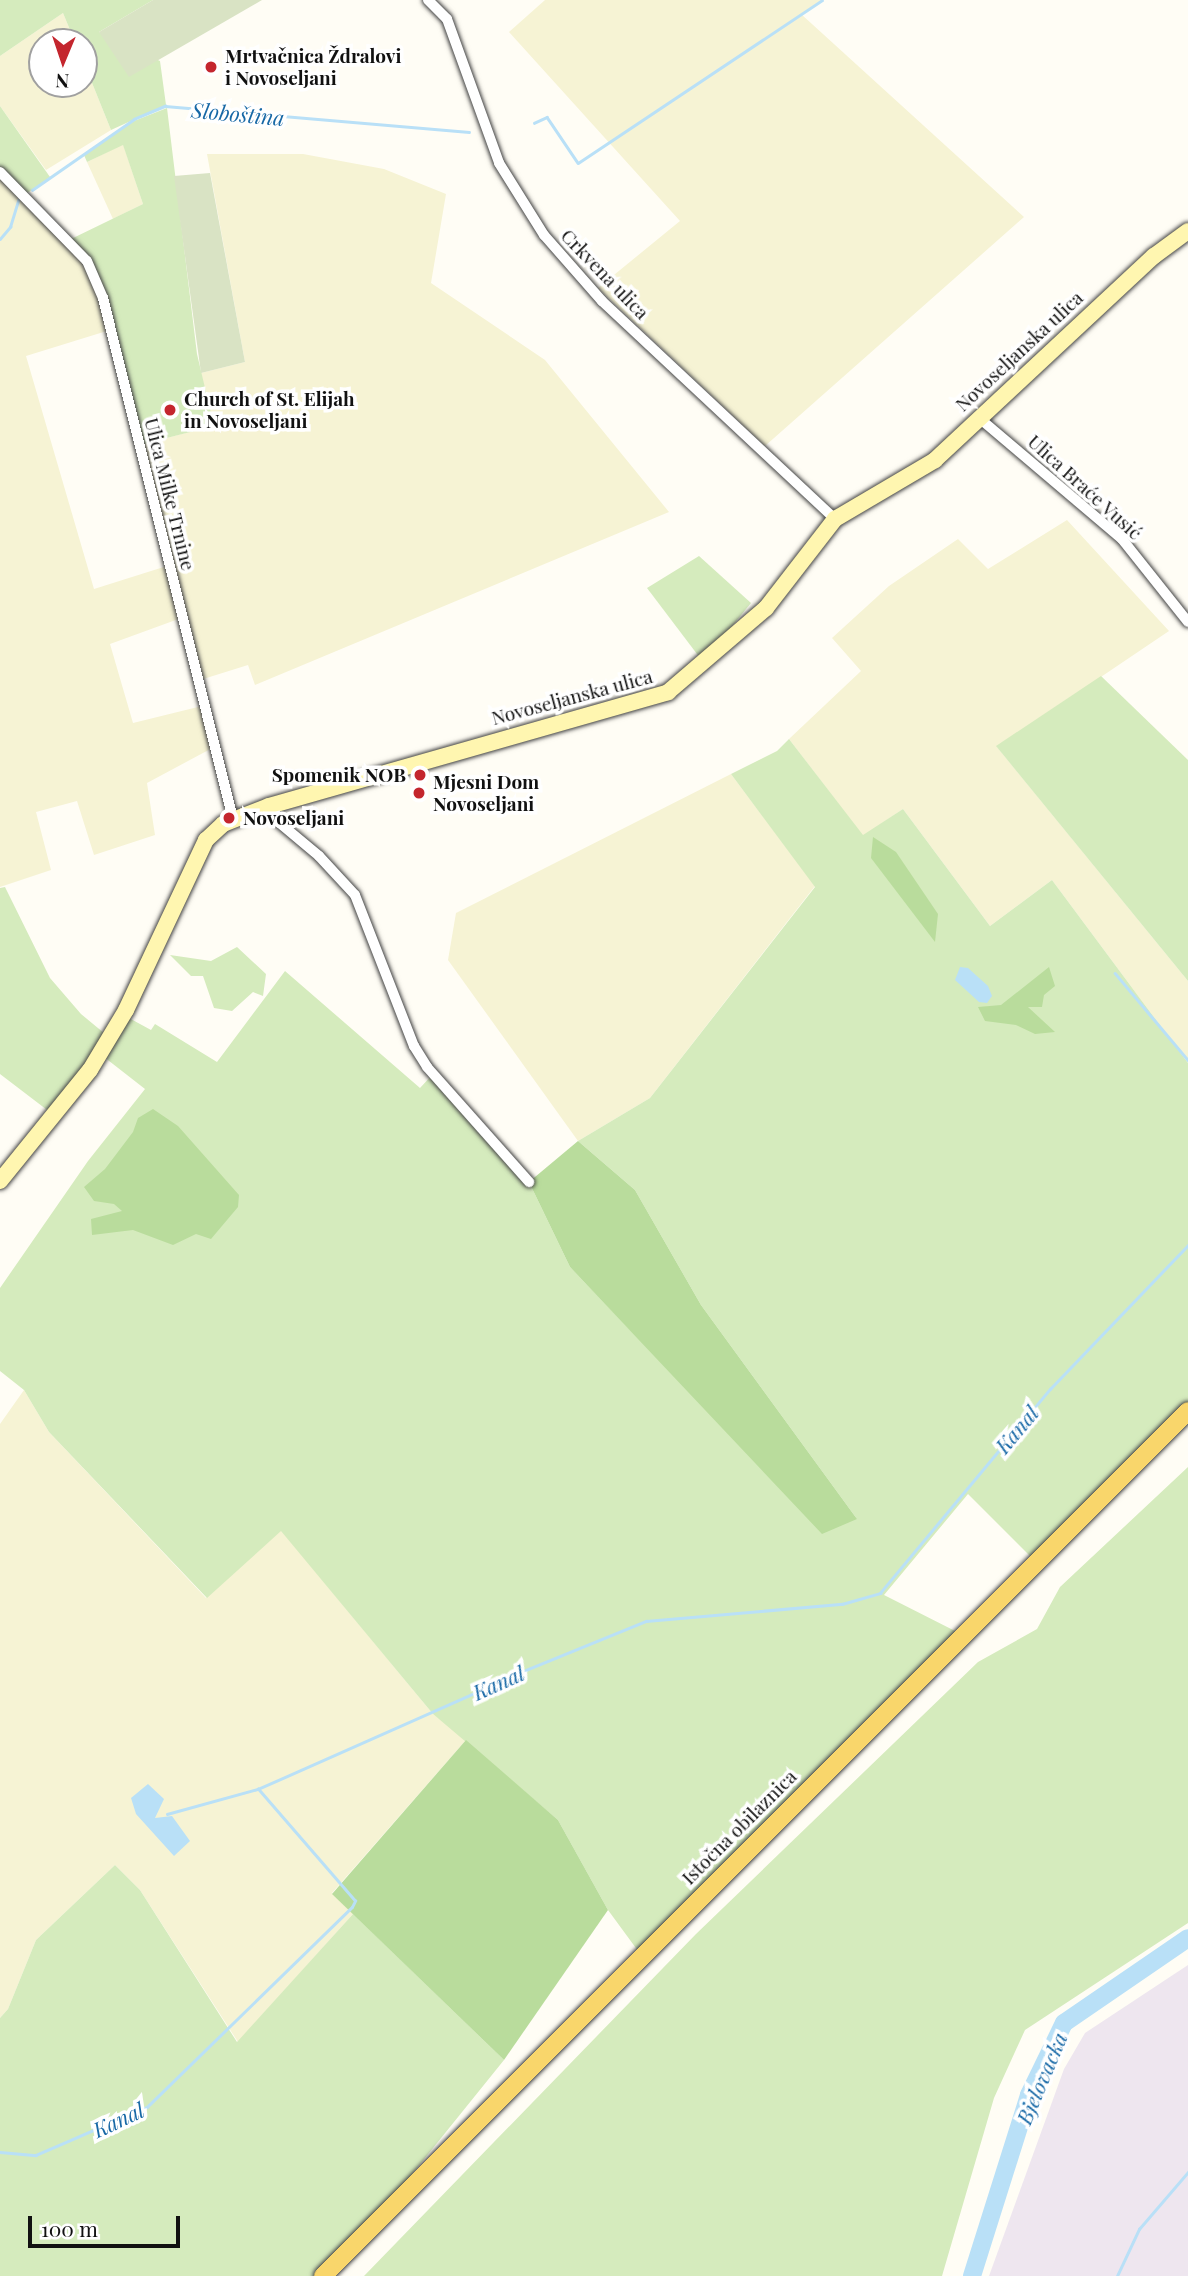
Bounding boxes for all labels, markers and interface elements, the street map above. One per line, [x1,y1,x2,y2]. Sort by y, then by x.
north arrow [28,28,98,98]
place label: Mrtvačnica Ždralovi i Novoseljani [225,45,402,89]
marker: Mrtvačnica Ždralovi i Novoseljani [203,59,219,75]
text: N [55,69,70,95]
water label: Sloboština [191,96,285,130]
street label: Crkvena ulica [556,224,654,324]
street label: Novoseljanska ulica [951,286,1087,416]
place label: Church of St. Elijah in Novoseljani [184,388,355,432]
marker: Church of St. Elijah in Novoseljani [162,402,178,418]
street label: Ulica Milke Trnine [140,415,200,573]
street label: Ulica Braće Vusić [1023,430,1147,544]
street label: Novoseljanska ulica [489,665,655,729]
place label: Spomenik NOB [272,764,406,786]
marker: Spomenik NOB [412,767,428,783]
place label: Mjesni Dom Novoseljani [433,771,539,815]
marker: Mjesni Dom Novoseljani [411,785,427,801]
place label: Novoseljani [243,807,344,829]
marker: Novoseljani [221,810,237,826]
water label: Kanal [989,1400,1043,1458]
water label: Kanal [468,1660,528,1704]
street label: Istočna obilaznica [677,1765,801,1889]
water label: Bjelovacka [1010,2028,1072,2128]
water label: Kanal [88,2096,148,2142]
scale bar [32,2202,184,2246]
text: 100 m [41,2214,98,2242]

